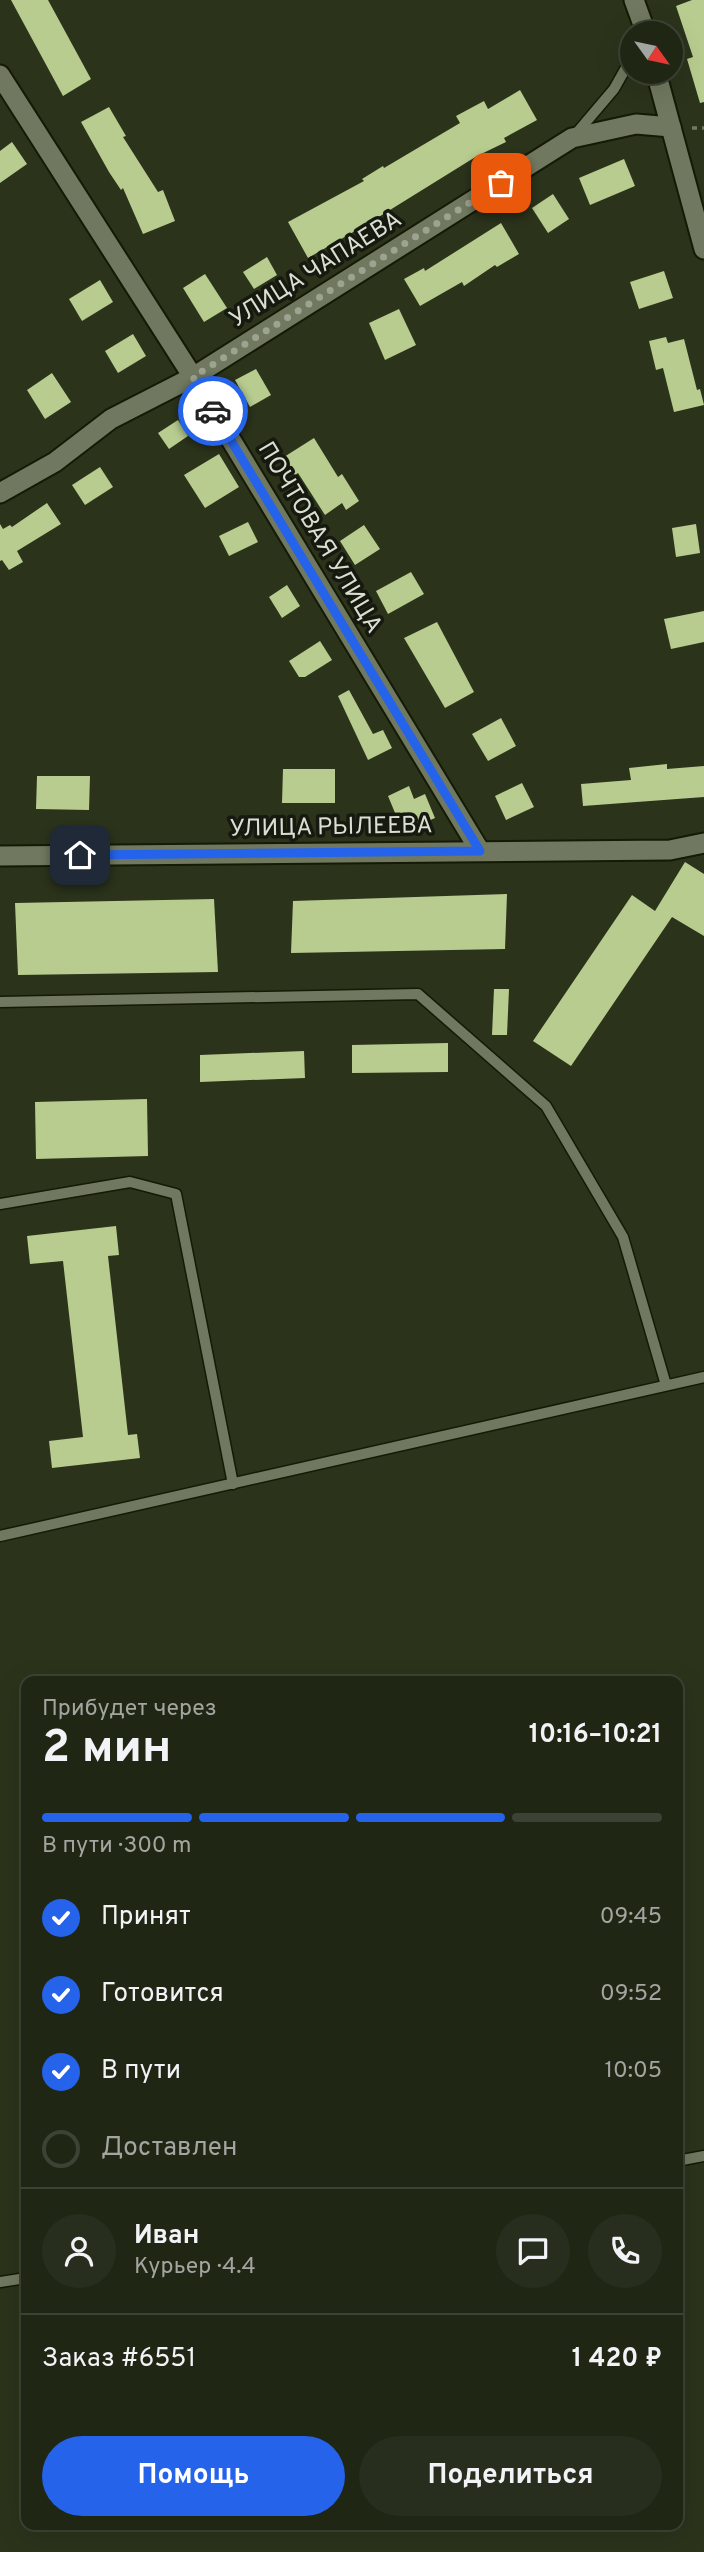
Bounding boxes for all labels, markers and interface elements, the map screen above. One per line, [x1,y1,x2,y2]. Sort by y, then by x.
north arrow [620,21,682,84]
map controls [620,21,683,84]
pin [471,153,531,213]
icon: bag [482,164,520,202]
street label: УЛИЦА ЧАПАЕВА [224,205,408,335]
courier [178,376,248,446]
icon: car [194,392,232,430]
street label: ПОЧТОВАЯ УЛИЦА [250,437,388,639]
street label: УЛИЦА РЫЛЕЕВА [229,811,433,845]
pin [50,825,110,885]
icon: home [61,836,99,874]
text: Прибудет через [42,1695,217,1724]
text: 10:16–10:21 [529,1719,662,1752]
text: 2 мин [42,1720,171,1779]
text: В пути · 300 m [42,1832,191,1861]
icon: check [42,1899,80,1937]
text: Принят [101,1901,191,1934]
text: 09:45 [600,1903,662,1932]
icon: check [42,1976,80,2014]
text: Готовится [101,1978,224,2011]
text: 09:52 [600,1980,662,2009]
icon: check [42,2053,80,2091]
text: В пути [101,2055,181,2088]
text: 10:05 [604,2057,662,2086]
text: Доставлен [101,2132,237,2165]
button: person [42,2214,116,2288]
button: chat [496,2214,570,2288]
button: phone [588,2214,662,2288]
text: Иван [134,2220,199,2253]
text: Курьер · 4.4 [134,2253,256,2282]
text: Заказ #6551 [42,2343,196,2376]
text: 1 420 ₽ [572,2343,662,2376]
button: Помощь [42,2436,345,2516]
button: Поделиться [359,2436,662,2516]

